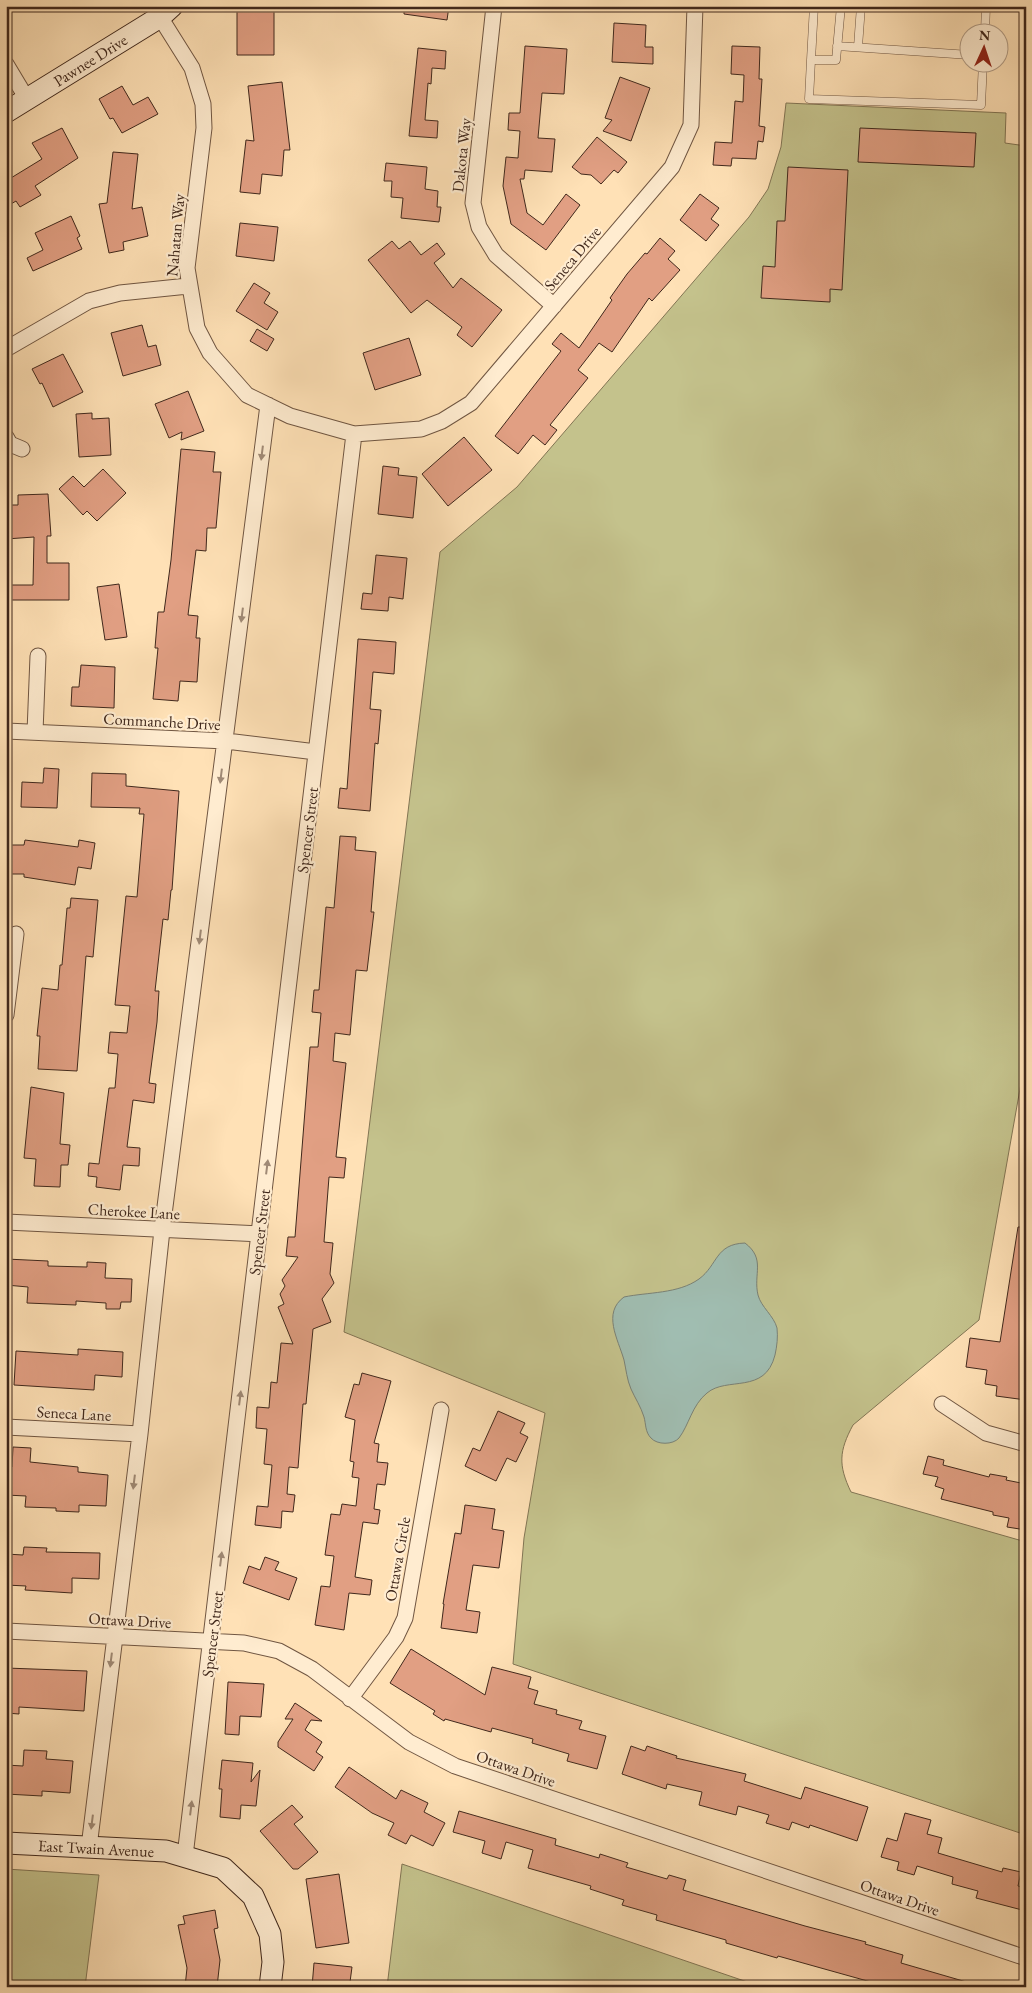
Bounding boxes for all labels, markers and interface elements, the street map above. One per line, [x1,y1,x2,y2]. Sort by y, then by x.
north arrow [960,22,1010,72]
text: N [979,26,991,44]
street label: Pawnee Drive [49,29,131,91]
street label: Dakota Way [447,116,476,193]
street label: Nahatan Way [161,192,190,277]
street label: Seneca Drive [539,222,606,295]
one-way arrow [258,446,266,462]
one-way arrow [237,607,245,623]
street label: Commanche Drive [103,708,221,735]
one-way arrow [217,768,225,784]
street label: Spencer Street [292,786,323,874]
one-way arrow [196,929,204,945]
one-way arrow [263,1159,271,1175]
street label: Spencer Street [244,1188,275,1276]
street label: Cherokee Lane [87,1199,181,1224]
one-way arrow [236,1390,244,1406]
street label: Seneca Lane [36,1401,112,1426]
one-way arrow [130,1474,138,1490]
street label: Ottawa Circle [380,1515,415,1603]
one-way arrow [217,1551,225,1567]
street label: Spencer Street [197,1590,228,1678]
street label: Ottawa Drive [88,1608,172,1633]
one-way arrow [107,1653,115,1669]
street label: Ottawa Drive [473,1745,558,1792]
one-way arrow [187,1799,195,1815]
one-way arrow [88,1814,96,1830]
street label: East Twain Avenue [37,1835,155,1862]
street label: Ottawa Drive [857,1874,942,1921]

